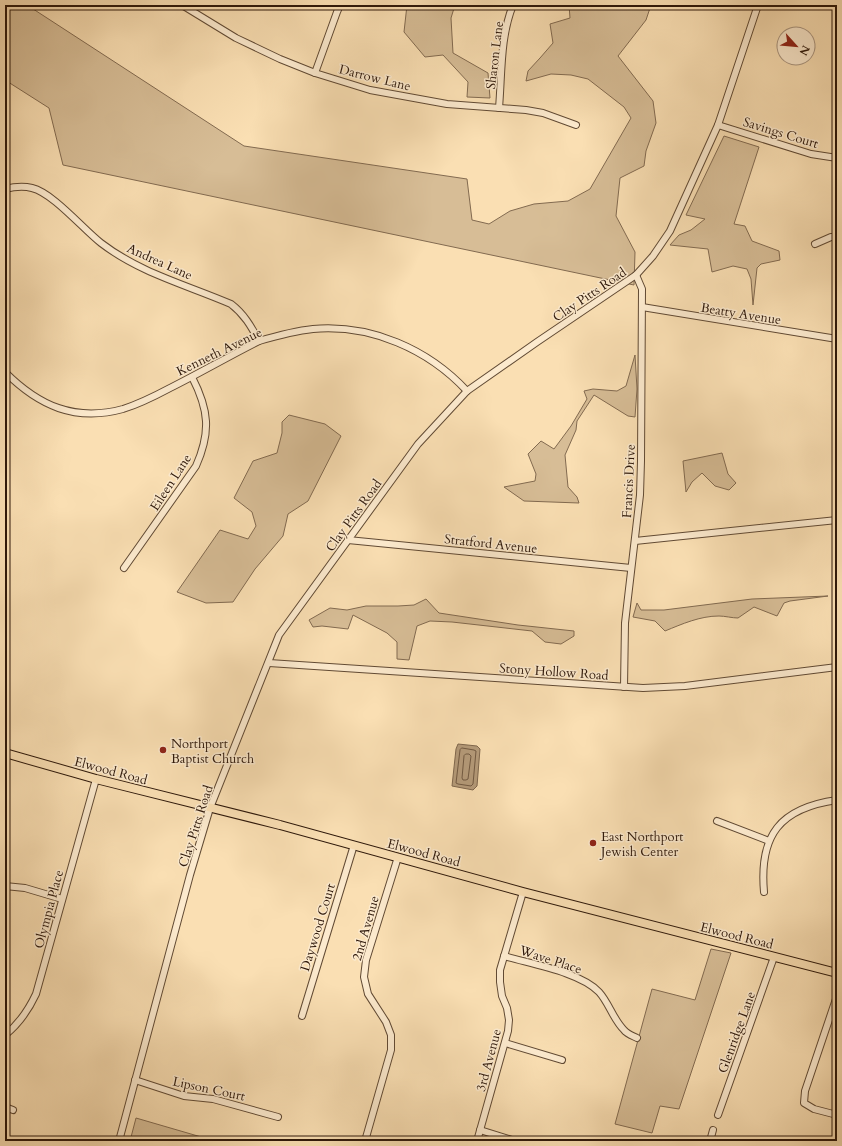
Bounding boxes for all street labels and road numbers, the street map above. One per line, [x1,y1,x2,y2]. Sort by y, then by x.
street label: Sharon Lane [482,20,508,90]
street label: Darrow Lane [337,60,413,96]
street label: Savings Court [741,113,821,153]
street label: Andrea Lane [124,239,195,284]
street label: Clay Pitts Road [549,264,630,326]
street label: Beatty Avenue [699,299,782,329]
street label: Kenneth Avenue [174,323,265,380]
street label: Francis Drive [618,444,640,518]
street label: Eileen Lane [146,451,196,514]
street label: Clay Pitts Road [321,476,386,555]
street label: Stratford Avenue [444,530,538,558]
street label: Stony Hollow Road [499,659,609,685]
street label: Elwood Road [72,753,149,789]
street label: Clay Pitts Road [174,783,218,870]
street label: Elwood Road [385,835,462,871]
street label: Olympia Place [30,868,68,950]
street label: Daywood Court [296,881,340,973]
street label: 2nd Avenue [348,894,384,963]
street label: Elwood Road [698,918,775,954]
street label: Wave Place [516,941,584,978]
street label: Glenridge Lane [714,989,760,1076]
street label: 3rd Avenue [472,1027,506,1093]
street label: Lipson Court [171,1073,247,1105]

